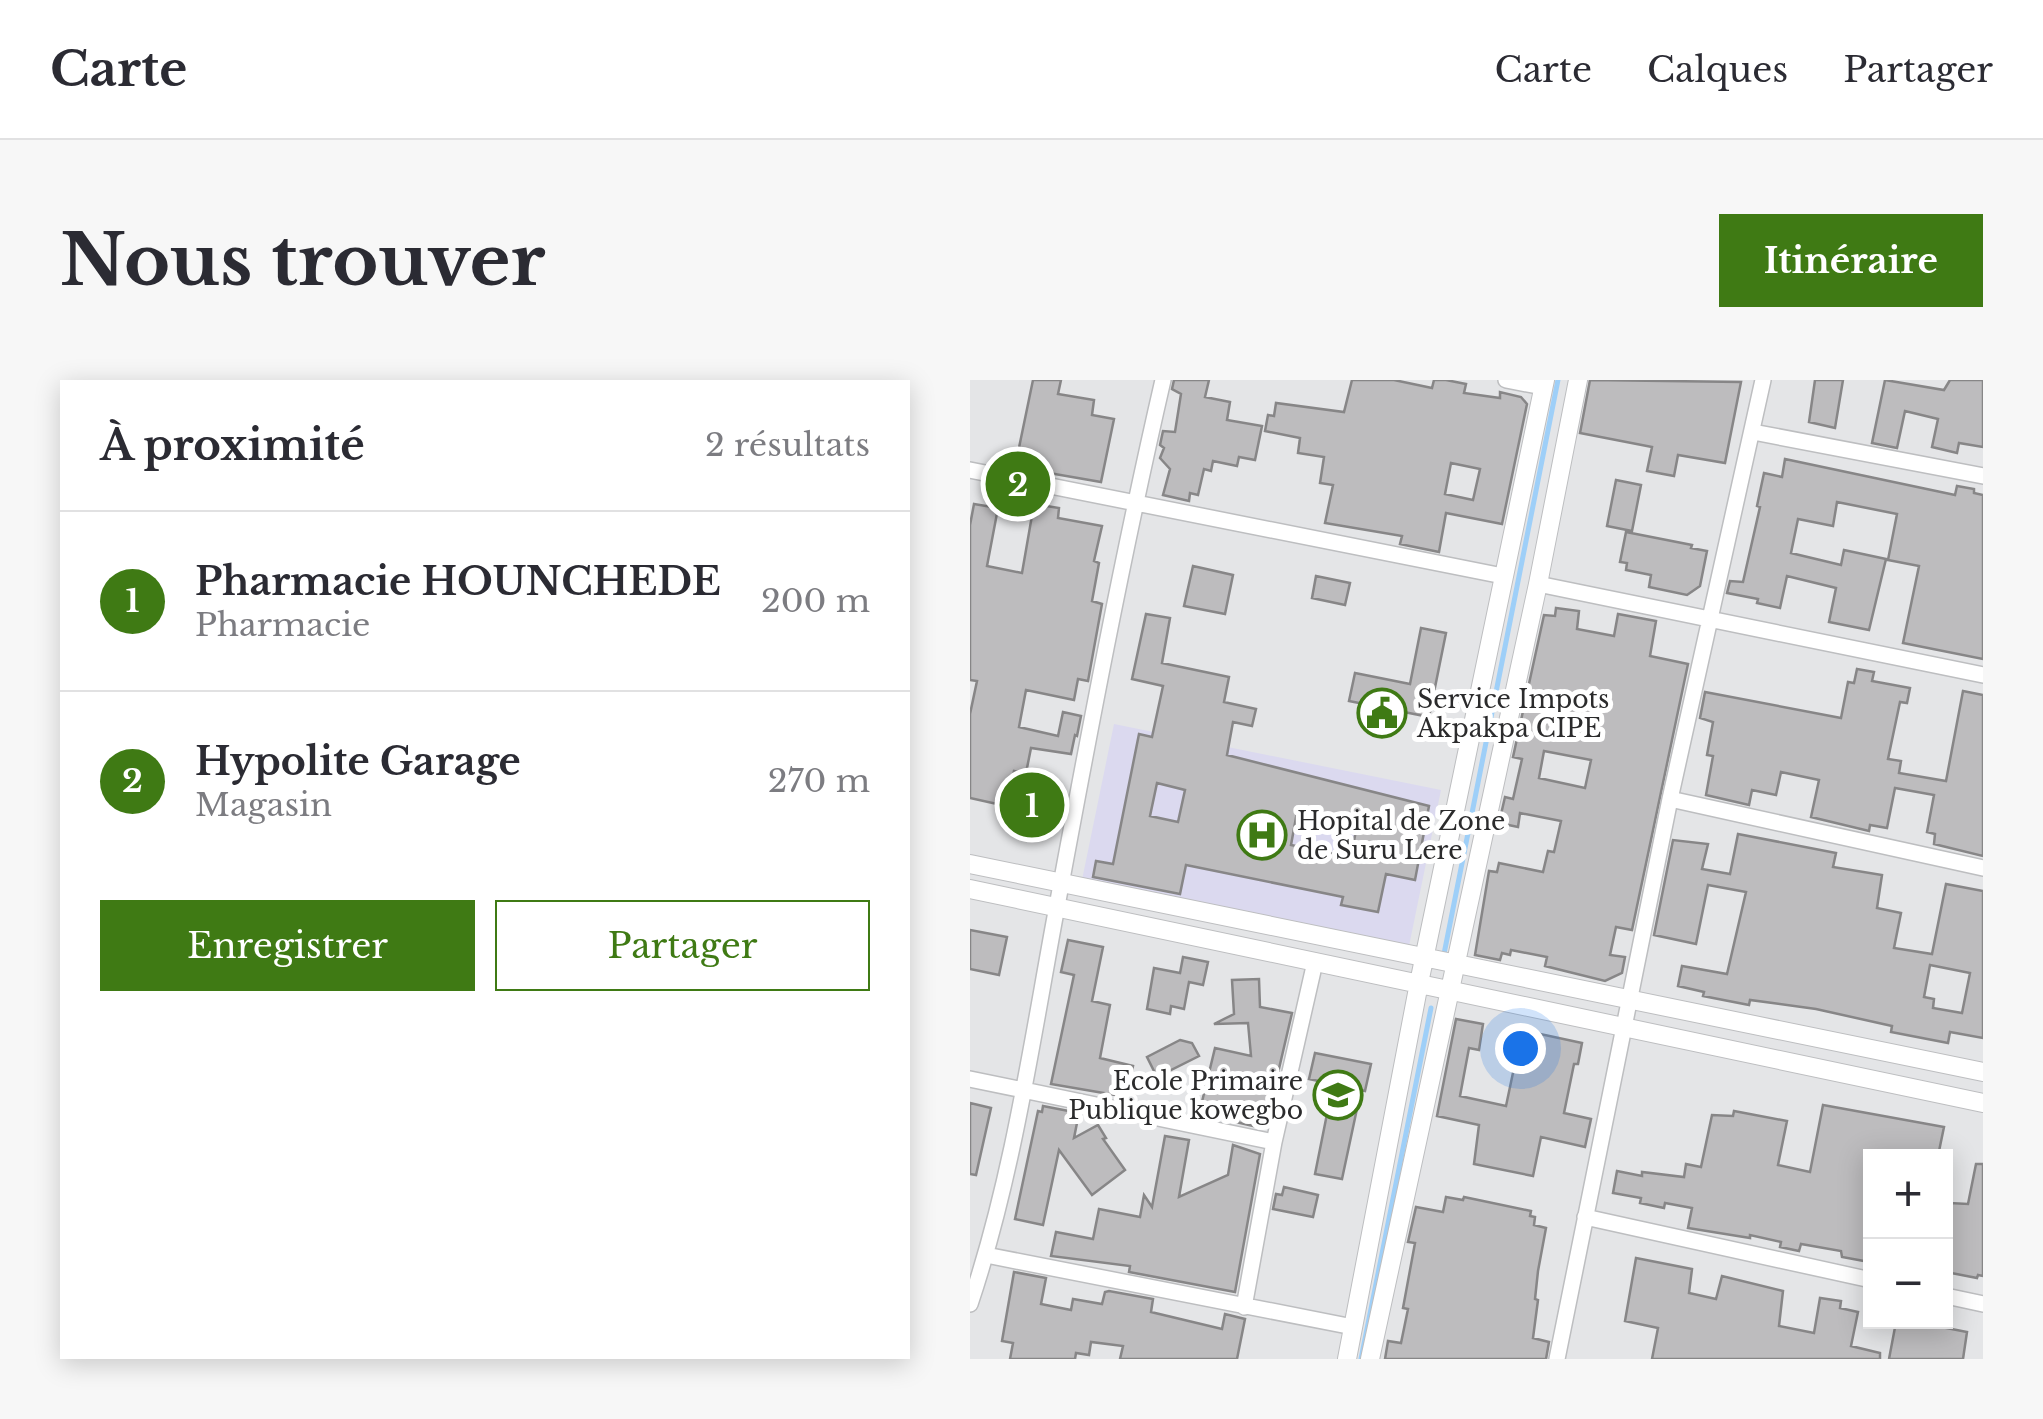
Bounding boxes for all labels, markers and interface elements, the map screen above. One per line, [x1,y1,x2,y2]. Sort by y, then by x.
text: Carte [50,39,187,99]
text: Carte [1495,48,1592,91]
text: Calques [1647,48,1788,91]
text: Partager [1843,48,1993,91]
button: Itinéraire [1719,214,1983,307]
text: Nous trouver [60,217,545,304]
text: À proximité [100,419,365,471]
text: 2 résultats [705,425,870,465]
pin: 2 [985,446,1050,522]
text: Pharmacie HOUNCHEDE [195,558,721,605]
text: 1 [126,581,139,621]
text: 200 m [761,581,870,621]
text: Pharmacie [195,605,370,645]
place label: Service Impots Akpakpa CIPE [1416,684,1609,744]
public building icon: Service Impots Akpakpa CIPE [1356,687,1408,739]
text: Hypolite Garage [195,738,521,785]
text: 2 [122,761,143,801]
text: 270 m [768,761,870,801]
pin: 1 [1000,768,1064,842]
text: Magasin [195,785,332,825]
place label: Hopital de Zone de Suru Lere [1297,806,1505,866]
hospital icon: Hopital de Zone de Suru Lere [1236,809,1288,861]
button: Enregistrer [100,900,475,991]
button: Partager [495,900,870,991]
your location [1495,1023,1546,1074]
place label: Ecole Primaire Publique kowegbo [1068,1066,1303,1126]
school or university icon: Ecole Primaire Publique kowegbo [1312,1069,1364,1121]
map controls [1863,1149,1953,1329]
button: + [1863,1149,1953,1239]
button: − [1863,1239,1953,1329]

